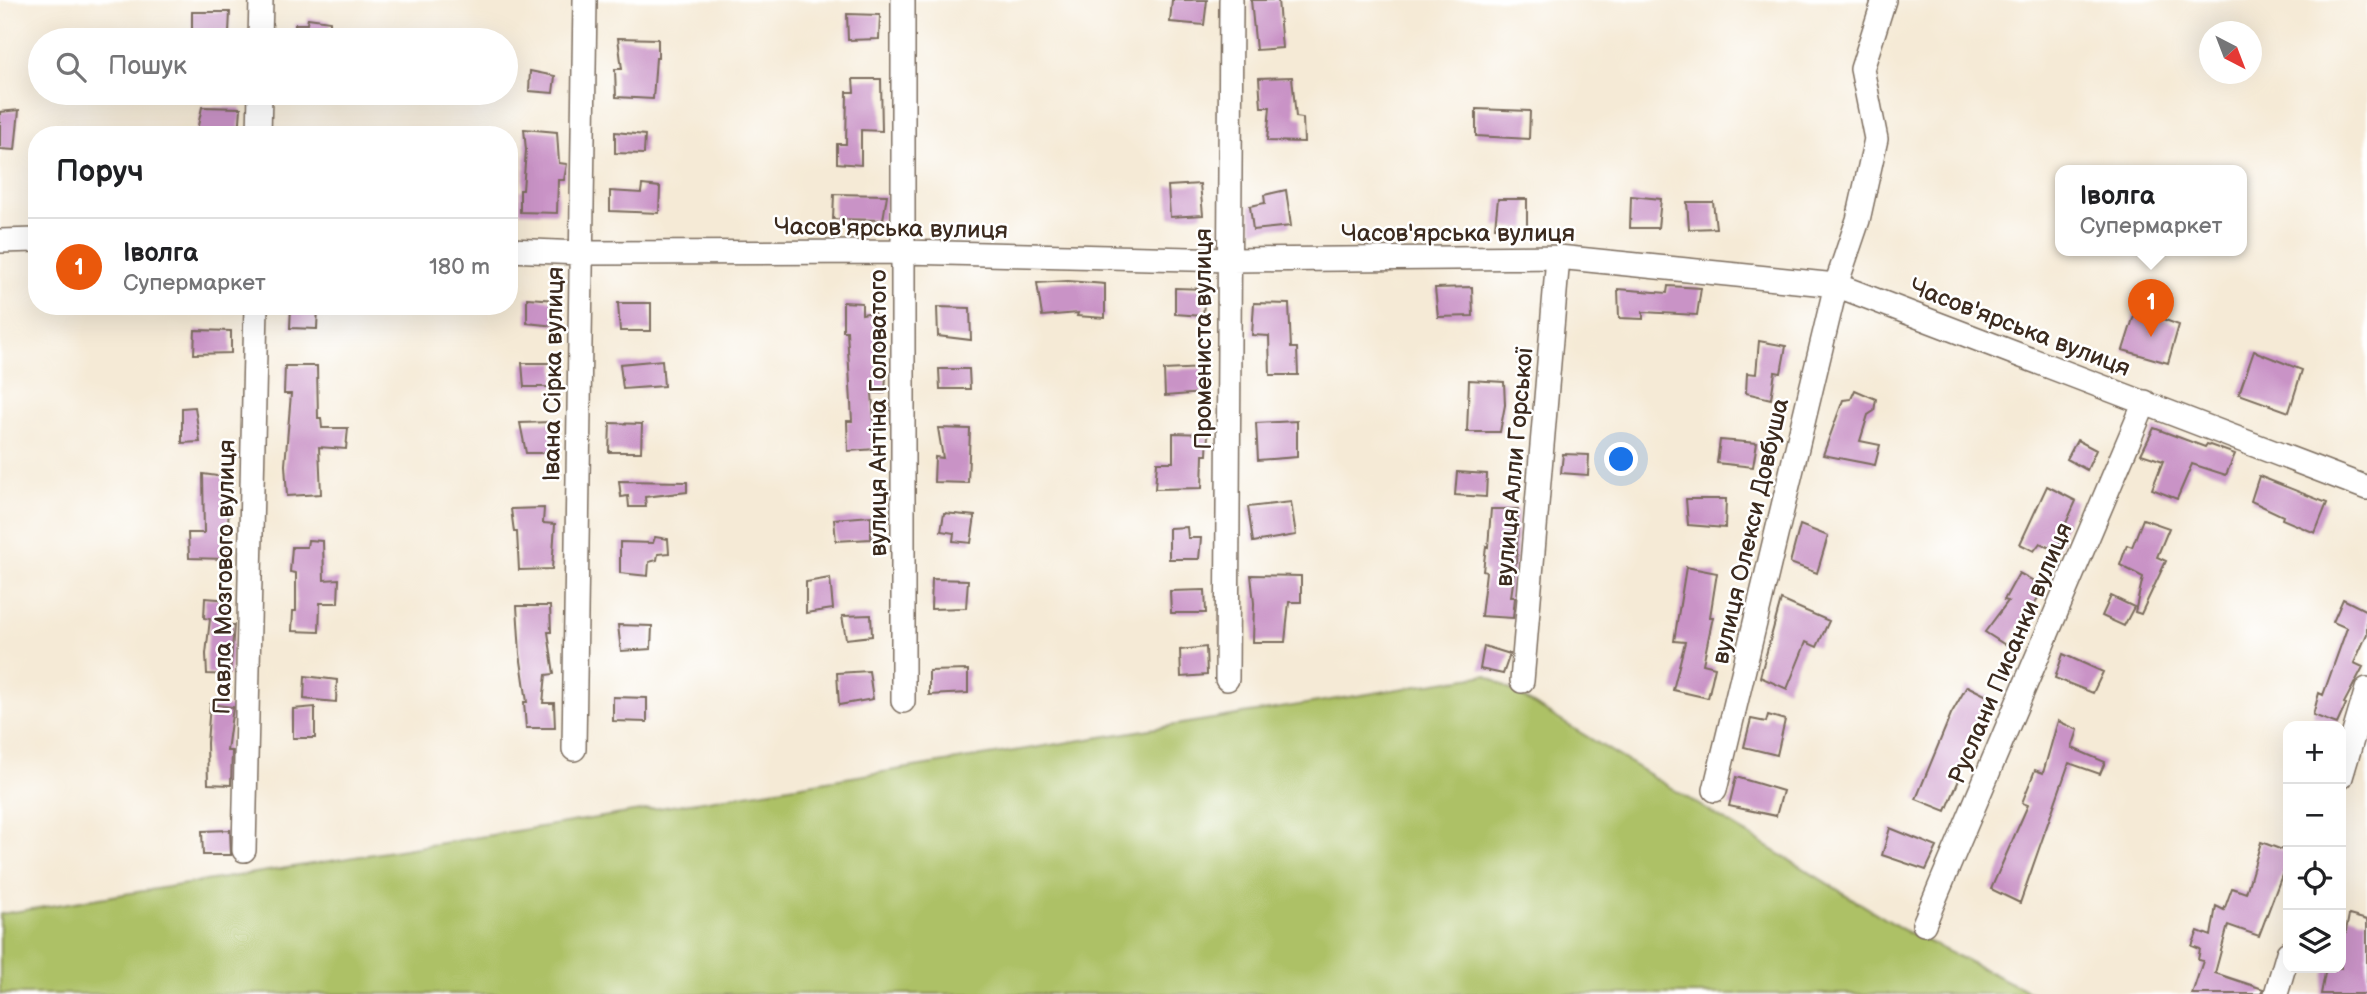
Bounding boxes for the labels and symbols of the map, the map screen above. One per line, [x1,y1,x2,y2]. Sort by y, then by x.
north arrow [2199,21,2262,84]
street label: Часов'ярська вулиця [774,212,1008,245]
street label: Часов'ярська вулиця [1341,219,1575,248]
street label: Промениста вулиця [1189,228,1218,450]
street label: Івана Сірка вулиця [537,266,570,482]
street label: вулиця Антіна Головатого [864,270,893,556]
street label: Часов'ярська вулиця [1905,272,2134,383]
pin: 1 [2128,279,2174,337]
street label: вулиця Алли Горської [1490,345,1540,588]
street label: вулиця Олекси Довбуша [1706,395,1795,667]
street label: Павла Мозгового вулиця [208,439,241,715]
your location [1604,442,1638,476]
street label: Руслани Писанки вулиця [1942,518,2079,788]

